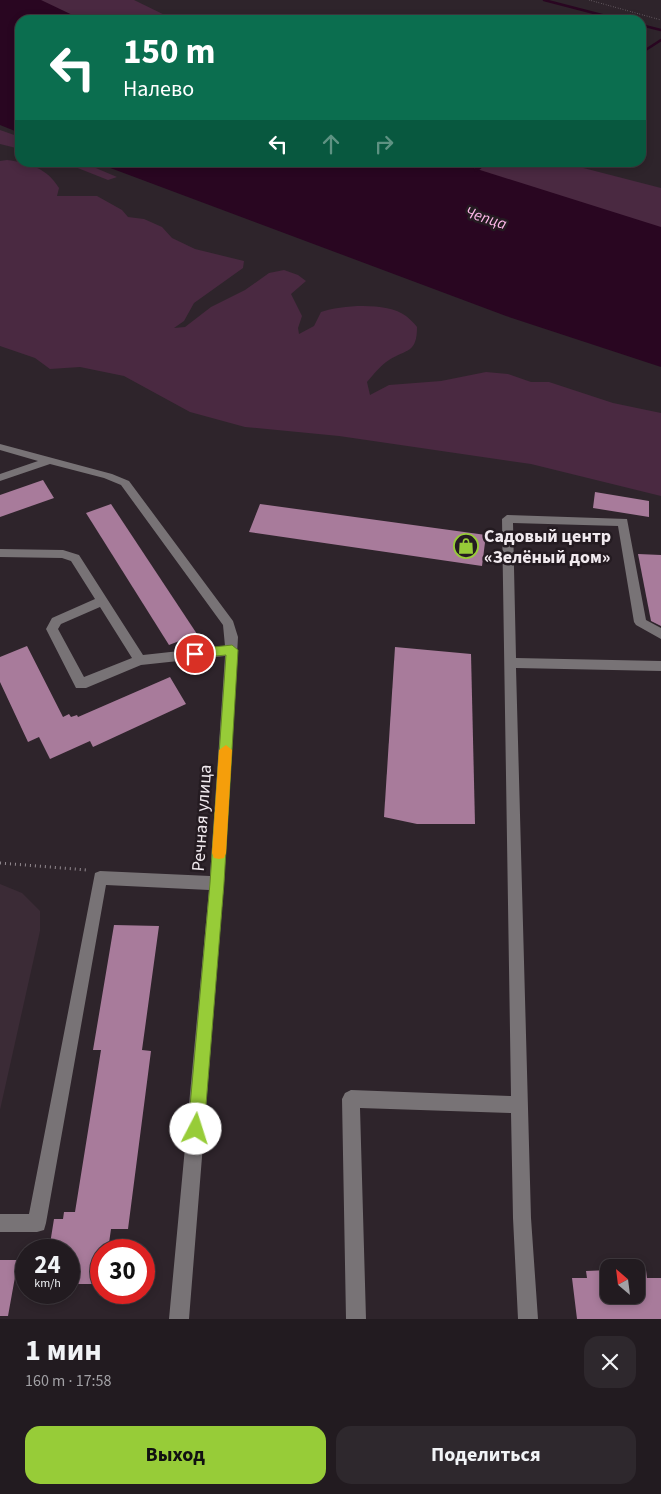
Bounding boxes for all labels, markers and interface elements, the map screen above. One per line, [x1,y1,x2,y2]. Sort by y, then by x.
text: 150 m [123,27,215,77]
icon: left [40,35,105,100]
text: Налево [123,73,194,105]
icon: left [264,130,292,158]
icon: ahead [317,130,345,158]
icon: right [370,130,398,158]
water label: Чепца [462,201,510,235]
place label: Садовый центр «Зелёный дом» [484,524,611,570]
shop icon: Садовый центр «Зелёный дом» [453,533,479,559]
pin [174,633,216,675]
icon: arrive [181,640,209,668]
street label: Речная улица [186,764,218,872]
position arrow [169,1102,221,1154]
speed limit sign: 30 [90,1239,155,1304]
text: 24 [34,1247,61,1283]
north arrow [600,1259,645,1304]
map controls [600,1259,645,1304]
text: km/h [34,1275,61,1292]
text: 1 мин [25,1329,102,1372]
button: close [584,1336,636,1388]
text: 160 m · 17:58 [25,1370,112,1392]
button: Выход [25,1426,326,1484]
button: Поделиться [336,1426,636,1484]

